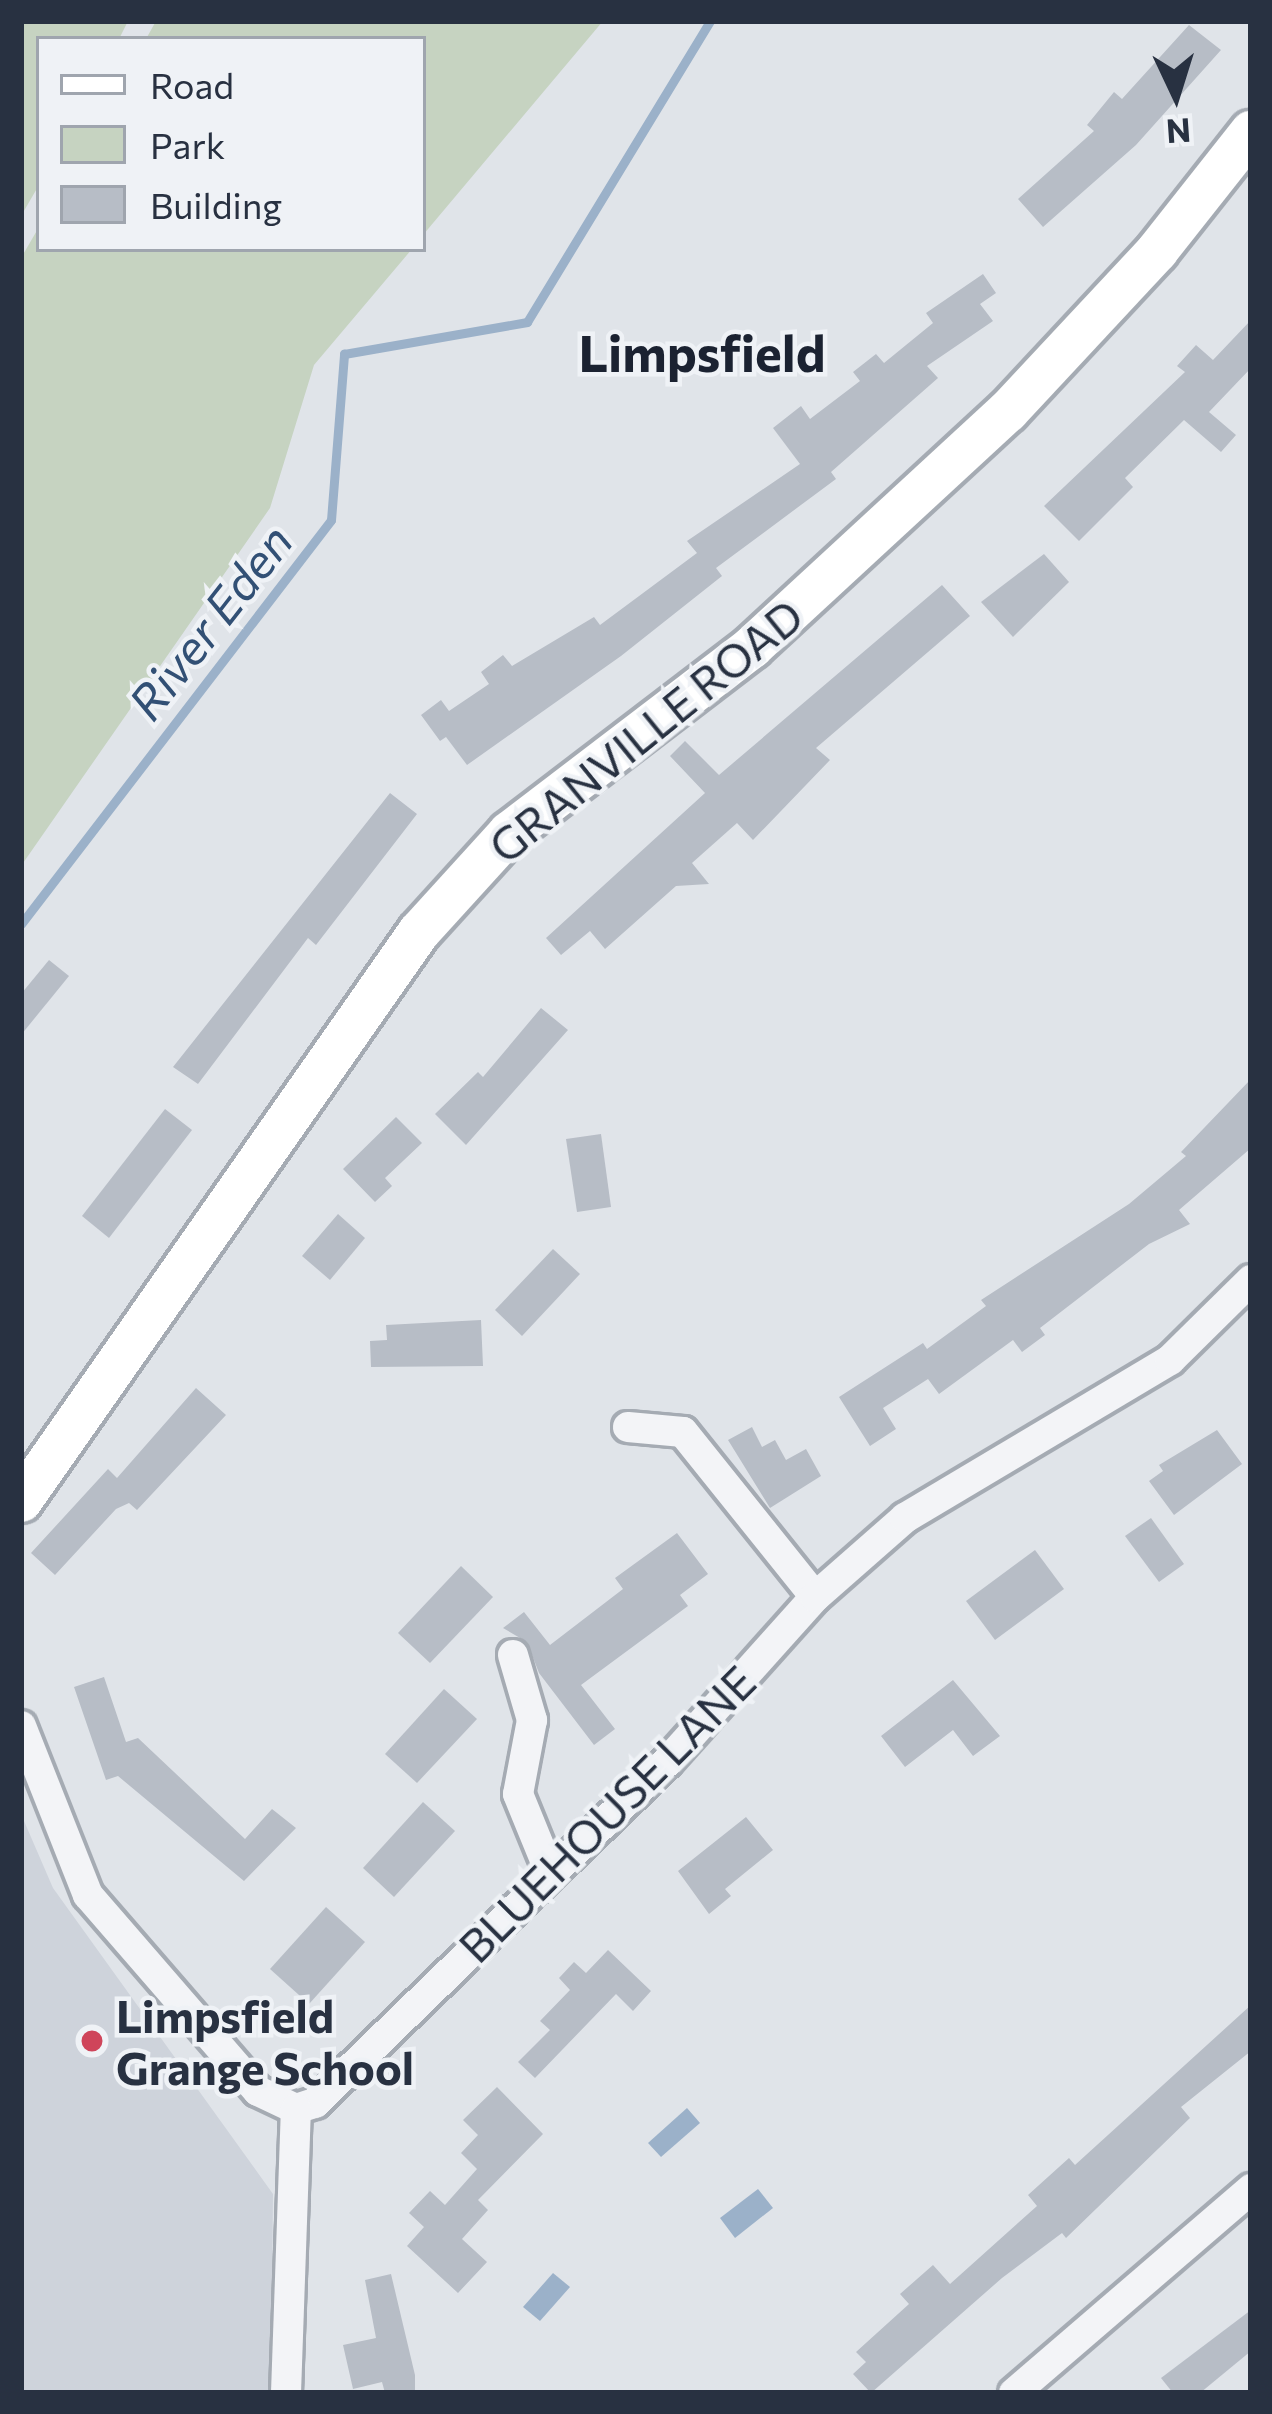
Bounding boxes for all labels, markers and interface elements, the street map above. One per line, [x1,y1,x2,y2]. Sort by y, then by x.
legend [36,36,426,252]
north arrow [1116,36,1236,156]
text: Road [150,62,234,106]
text: N [1165,111,1192,154]
text: Park [150,122,225,166]
text: Building [150,182,282,226]
district label: Limpsfield [578,321,826,383]
water label: River Eden [115,512,303,730]
street label: GRANVILLE ROAD [477,587,813,873]
street label: BLUEHOUSE LANE [447,1654,765,1972]
place label: Limpsfield Grange School [116,1988,414,2094]
marker: Limpsfield Grange School [79,2028,105,2054]

